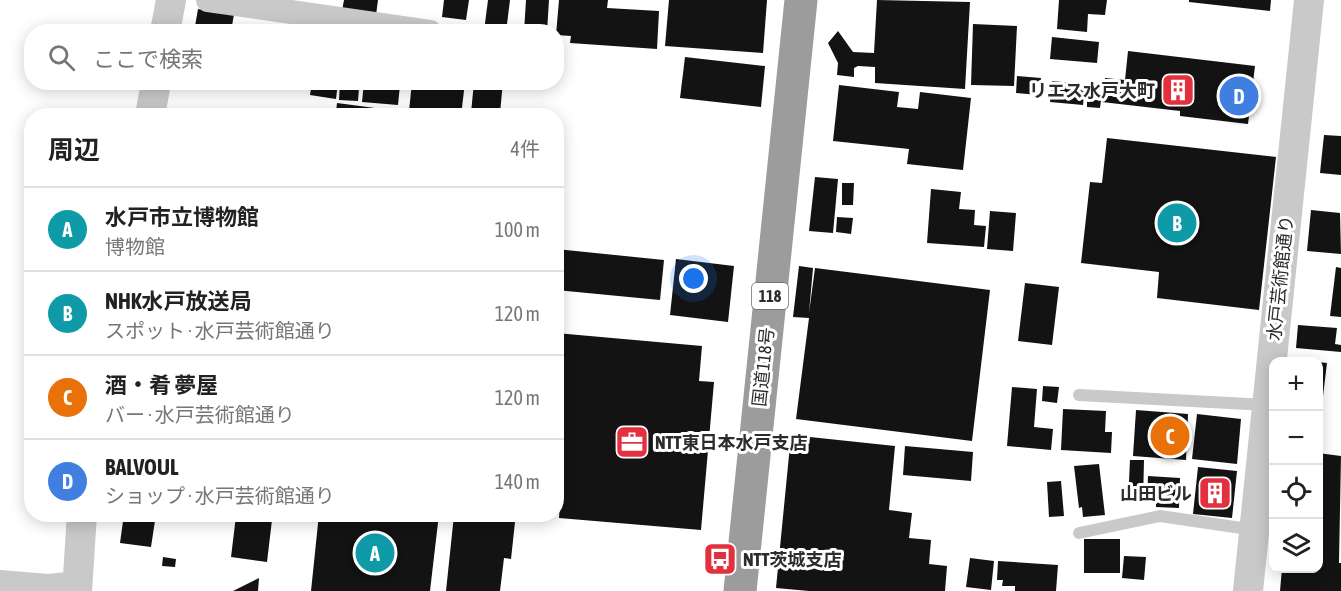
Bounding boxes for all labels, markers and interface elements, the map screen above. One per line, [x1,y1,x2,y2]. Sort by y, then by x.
search box [24,24,564,90]
icon: search [45,41,78,74]
text: ここで検索 [93,46,203,72]
building icon: リエス水戸大町 [1160,72,1196,108]
pin: D [1220,74,1258,118]
place label: リエス水戸大町 [1029,80,1155,101]
text: 周辺 [48,135,100,165]
text: 4件 [511,137,540,160]
pin: B [1158,200,1196,246]
text: 水戸市立博物館 [105,204,259,230]
street label: 水戸芸術館通り [1263,214,1297,342]
text: A [63,218,72,241]
text: 100 m [495,218,540,241]
text: 博物館 [105,235,165,258]
your location [679,264,708,293]
road number: 118 [752,283,788,309]
text: NHK水戸放送局 [105,288,252,314]
text: B [63,302,72,325]
text: 120 m [495,302,540,325]
text: スポット · 水戸芸術館通り [105,319,335,342]
street label: 国道118号 [748,326,778,408]
map controls [1269,357,1323,573]
button: + [1269,357,1323,411]
text: 酒・肴 夢屋 [105,372,218,398]
text: C [63,386,72,409]
text: 120 m [495,386,540,409]
text: バー · 水戸芸術館通り [105,403,295,426]
button: − [1269,411,1323,465]
pin: C [1150,414,1190,458]
office icon: NTT東日本水戸支店 [614,424,650,460]
place label: NTT東日本水戸支店 [655,432,807,453]
text: BALVOUL [105,454,178,480]
button: locate [1269,465,1323,519]
text: D [62,470,73,493]
text: 140 m [495,470,540,493]
building icon: 山田ビル [1197,475,1233,511]
place label: 山田ビル [1120,483,1192,504]
text: ショップ · 水戸芸術館通り [105,484,335,507]
button: layers [1269,519,1323,573]
pin: A [356,530,394,576]
bus stop icon: NTT茨城支店 [702,541,738,577]
place label: NTT茨城支店 [743,549,841,570]

